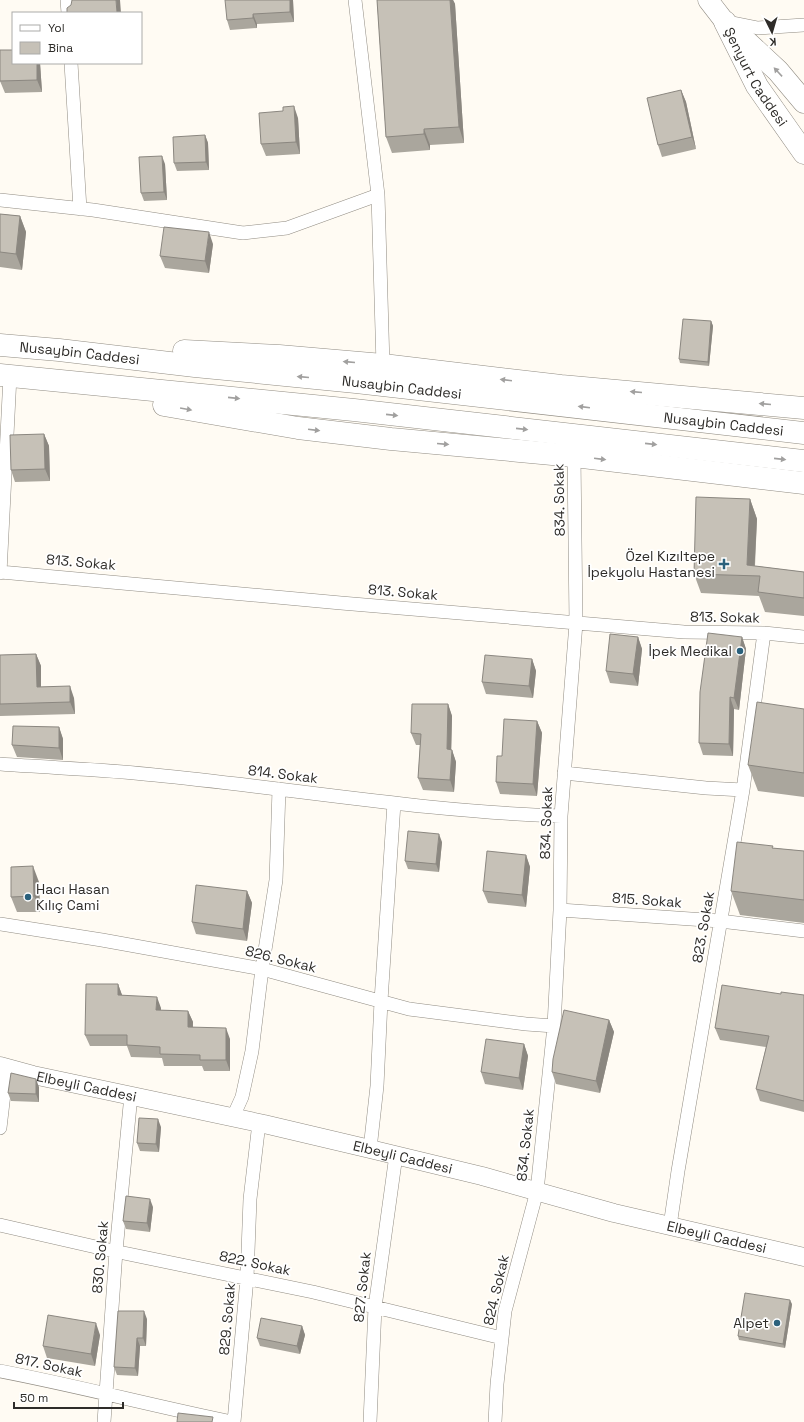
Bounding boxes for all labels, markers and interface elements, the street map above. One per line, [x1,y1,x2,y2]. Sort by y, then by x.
legend [12,12,142,64]
north arrow [752,12,792,52]
text: Yol [48,20,65,36]
street label: Şenyurt Caddesi [720,24,792,130]
text: K [769,35,777,49]
text: Bina [48,40,73,56]
one-way arrow [774,67,783,77]
street label: Nusaybin Caddesi [19,338,140,368]
one-way arrow [343,359,355,366]
street label: Nusaybin Caddesi [341,372,463,403]
one-way arrow [297,373,309,380]
one-way arrow [500,377,512,383]
one-way arrow [630,389,642,396]
one-way arrow [228,395,240,402]
one-way arrow [759,401,771,408]
one-way arrow [578,404,591,411]
one-way arrow [180,406,192,412]
street label: Nusaybin Caddesi [663,408,785,440]
one-way arrow [386,412,398,418]
one-way arrow [308,426,320,433]
one-way arrow [516,426,528,433]
one-way arrow [437,440,449,447]
one-way arrow [645,441,657,447]
one-way arrow [774,455,786,462]
one-way arrow [594,456,606,462]
street label: 834. Sokak [549,463,569,537]
place label: Özel Kızıltepe İpekyolu Hastanesi [587,547,715,581]
street label: 813. Sokak [45,550,117,574]
marker: Özel Kızıltepe İpekyolu Hastanesi [718,558,730,570]
street label: 813. Sokak [367,580,439,604]
street label: 813. Sokak [690,607,761,627]
place label: İpek Medikal [648,642,732,660]
marker: İpek Medikal [735,646,745,656]
street label: 814. Sokak [247,761,319,787]
street label: 834. Sokak [536,786,556,860]
place label: Hacı Hasan Kılıç Cami [36,880,110,914]
street label: 815. Sokak [612,889,683,911]
street label: 823. Sokak [688,889,718,964]
marker: Hacı Hasan Kılıç Cami [23,892,33,902]
street label: 826. Sokak [244,941,319,977]
street label: Elbeyli Caddesi [35,1067,138,1106]
street label: 834. Sokak [512,1107,538,1182]
street label: Elbeyli Caddesi [351,1136,454,1178]
street label: Elbeyli Caddesi [665,1217,768,1257]
street label: 830. Sokak [88,1219,112,1294]
street label: 822. Sokak [218,1247,293,1279]
street label: 827. Sokak [349,1250,375,1323]
street label: 824. Sokak [479,1252,513,1327]
street label: 829. Sokak [215,1282,239,1356]
place label: Alpet [733,1314,769,1332]
marker: Alpet [772,1318,782,1328]
street label: 817. Sokak [14,1349,85,1381]
scale bar [14,1384,123,1410]
text: 50 m [20,1390,48,1406]

